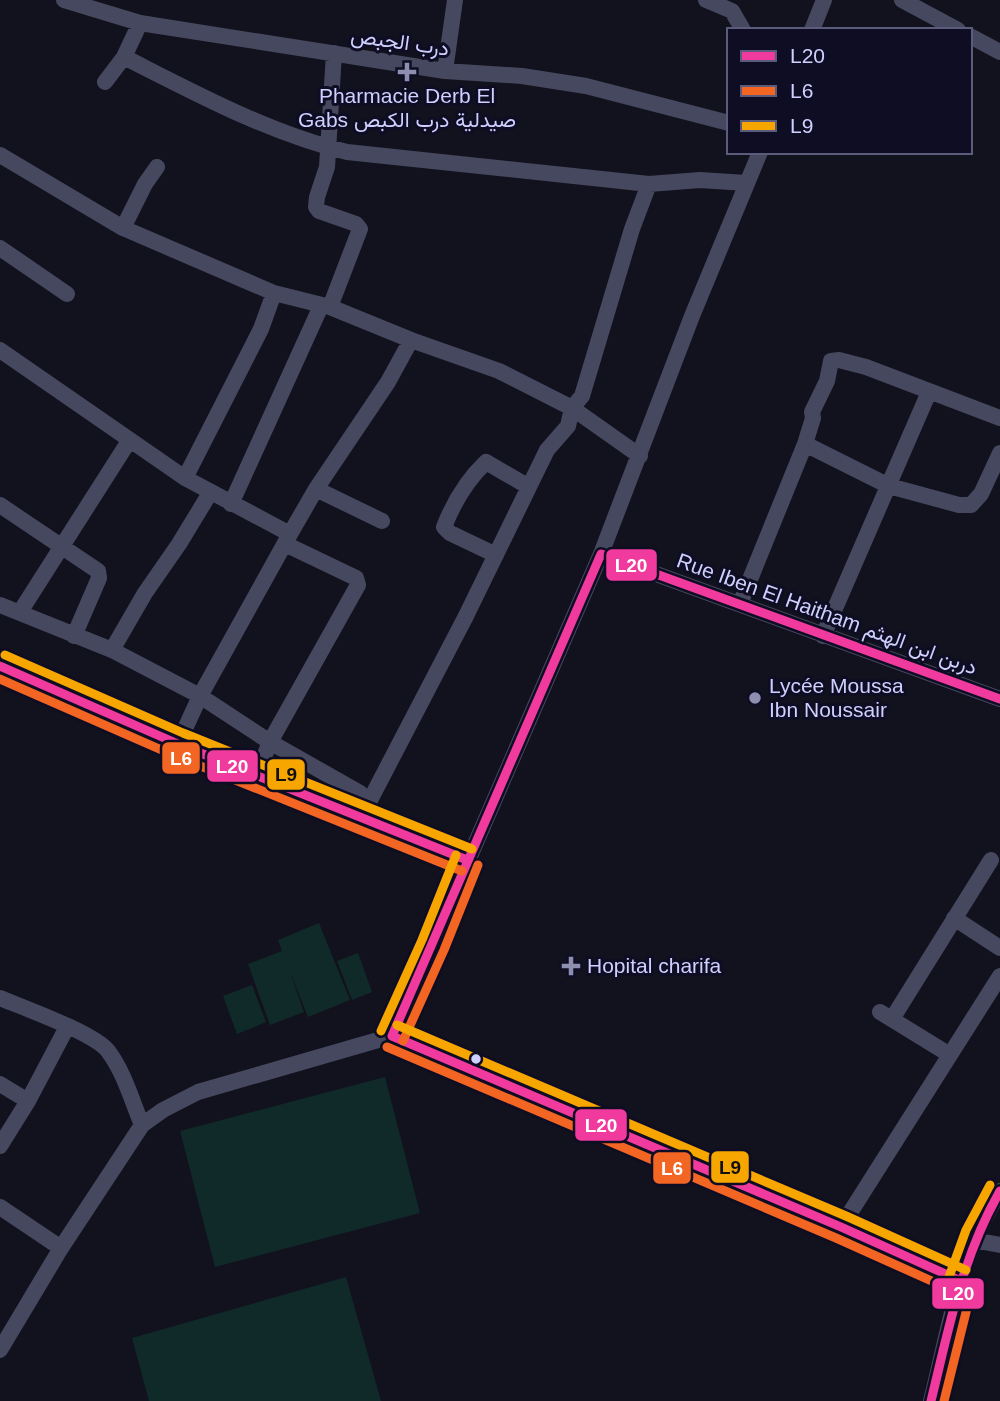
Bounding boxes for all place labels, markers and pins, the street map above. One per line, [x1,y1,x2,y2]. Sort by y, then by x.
marker: Pharmacie Derb El Gabs صيدلية درب الكبص [399,64,415,80]
place label: Pharmacie Derb El Gabs صيدلية درب الكبص [298,84,516,133]
place label: Lycée Moussa Ibn Noussair [769,674,904,721]
marker: Lycée Moussa Ibn Noussair [747,690,763,706]
place label: Hopital charifa [587,954,722,977]
marker: Hopital charifa [561,956,581,976]
unlabelled marker [469,1052,483,1066]

